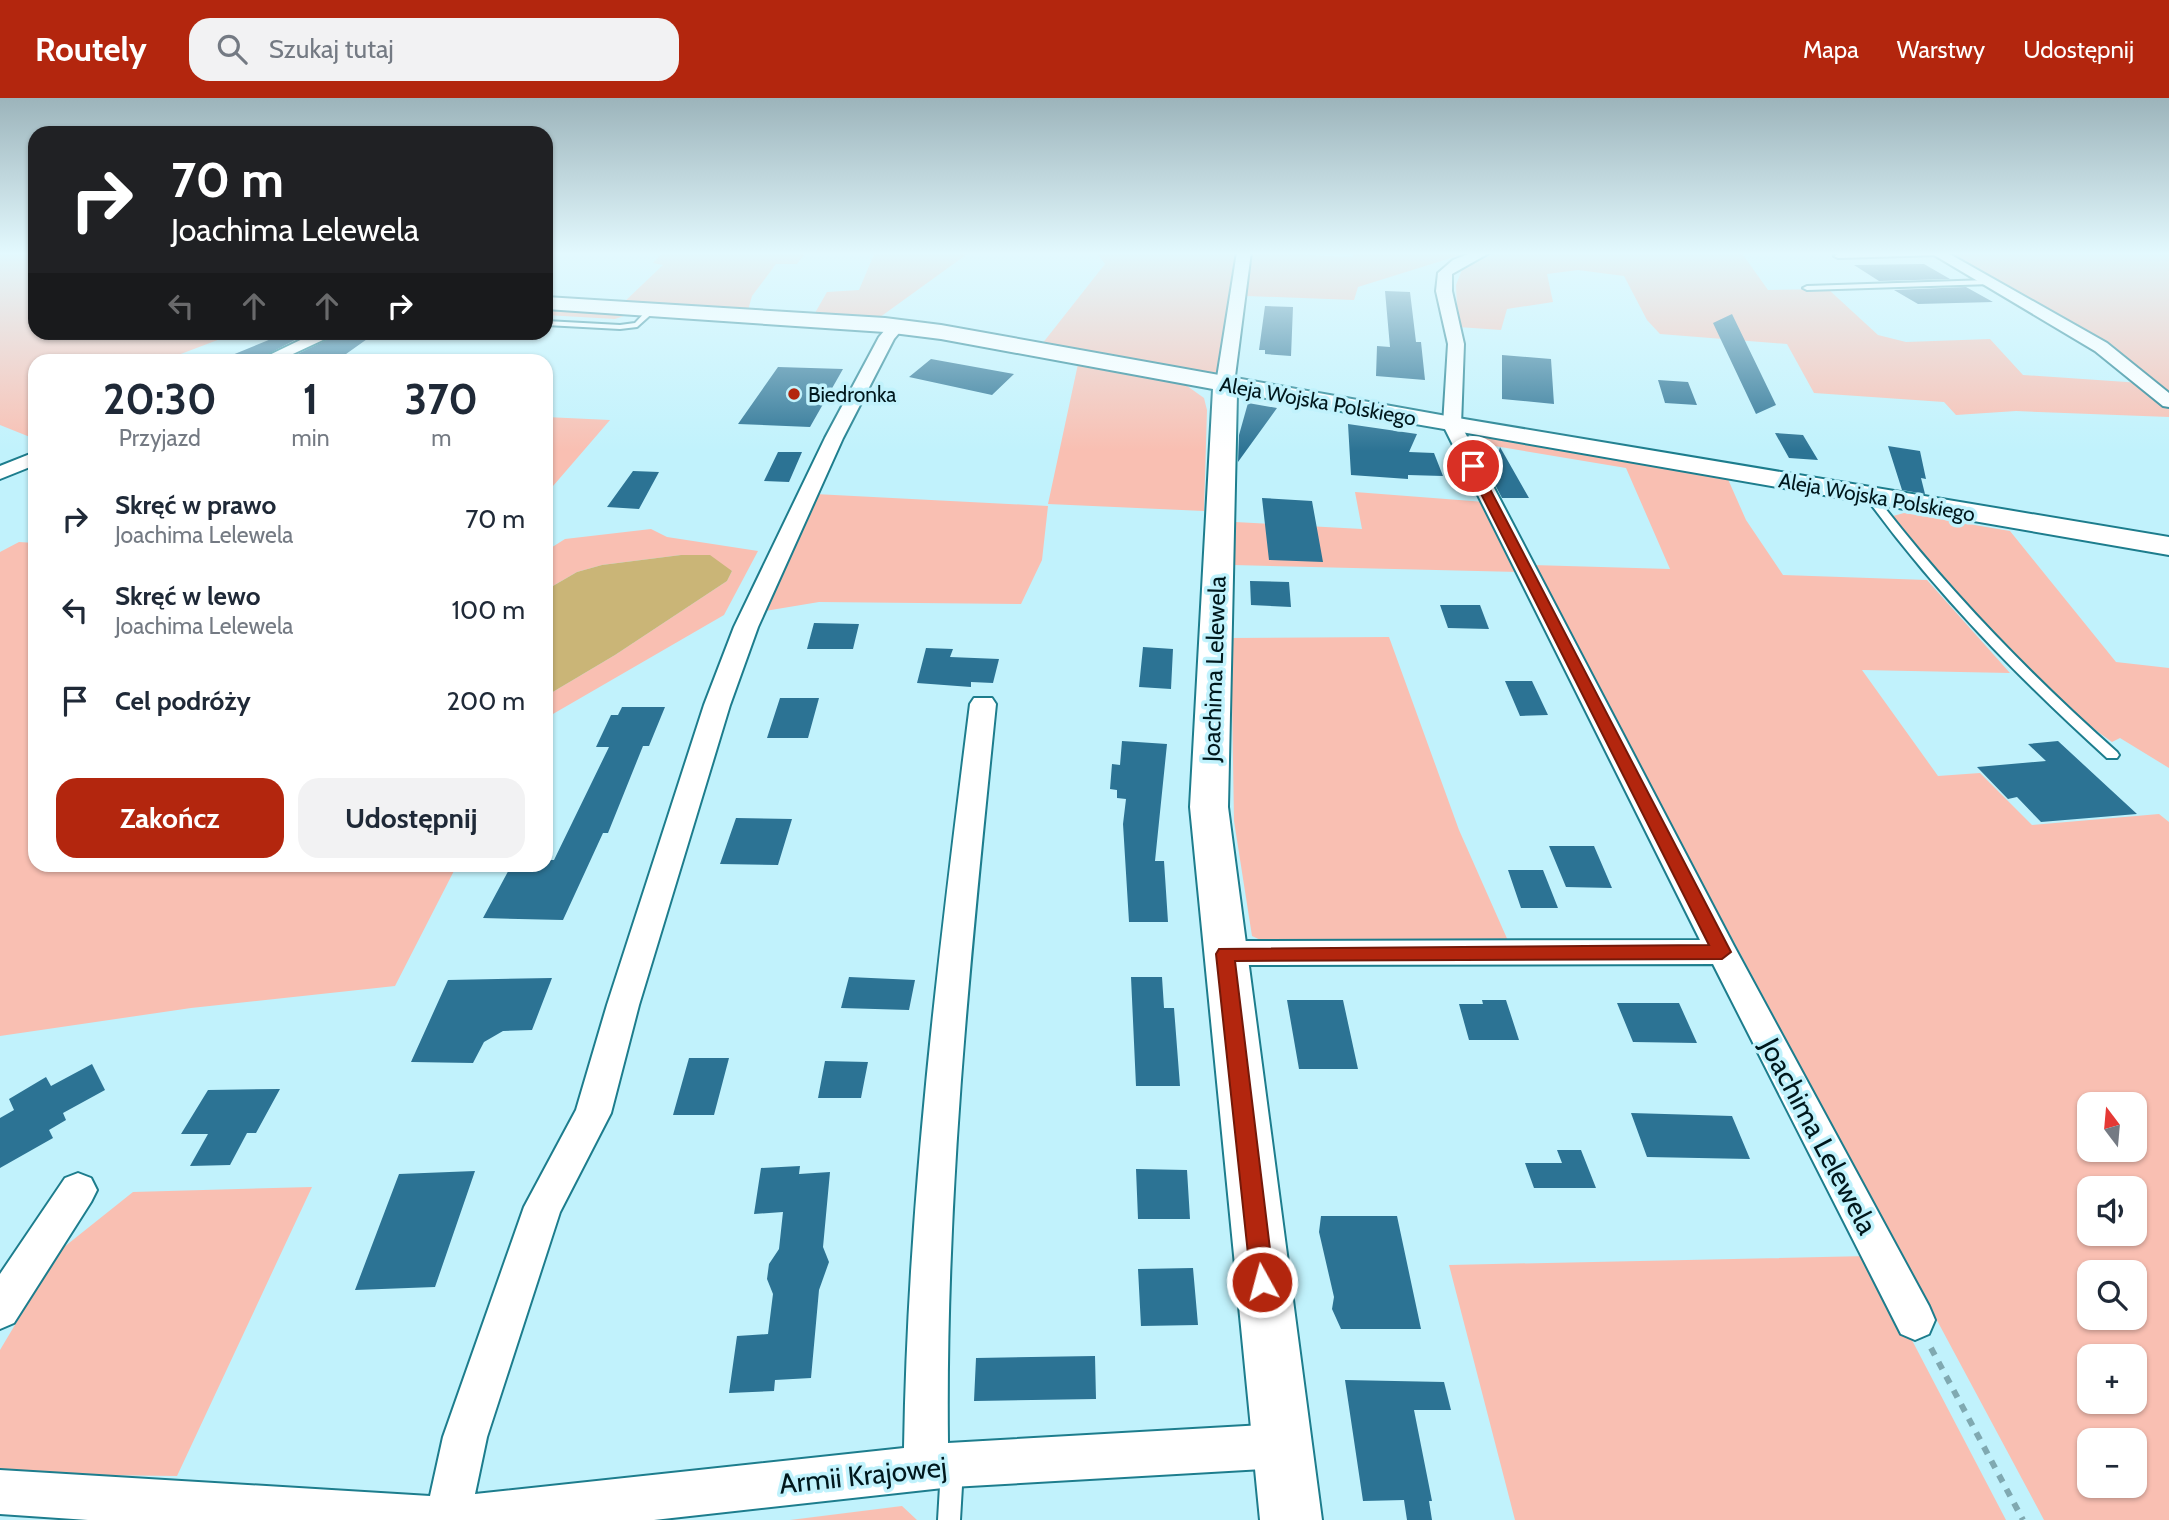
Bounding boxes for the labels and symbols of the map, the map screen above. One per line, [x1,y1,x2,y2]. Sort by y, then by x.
street label: Aleja Wojska Polskiego [1218,371,1418,432]
place label: Biedronka [808,382,896,407]
marker: Biedronka [786,386,802,402]
pin [1443,436,1503,496]
street label: Aleja Wojska Polskiego [1777,467,1977,528]
street label: Joachima Lelewela [1196,575,1232,764]
street label: Joachima Lelewela [1753,1031,1885,1240]
north arrow [2077,1092,2147,1162]
position arrow [1225,1245,1299,1319]
street label: Armii Krajowej [777,1449,949,1501]

